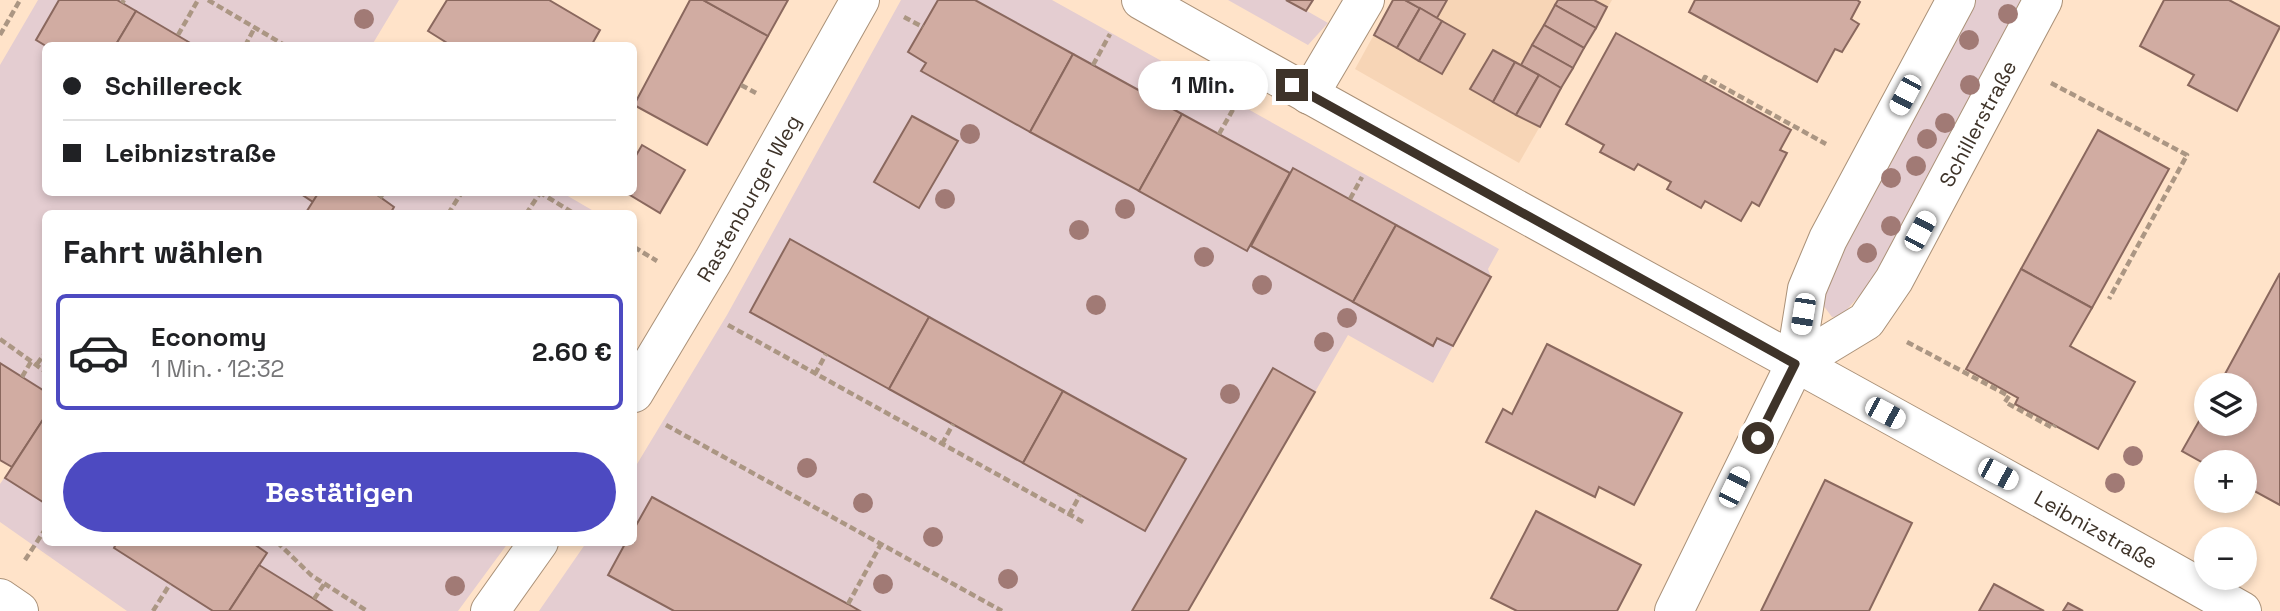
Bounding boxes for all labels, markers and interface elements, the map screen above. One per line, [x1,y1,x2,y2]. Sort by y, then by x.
street label: Schillerstraße [1933,55,2022,191]
callout: 1 Min. [1138,60,1268,110]
text: Schillereck [105,69,243,103]
route end [1276,69,1308,101]
text: 1 Min. [1171,70,1235,100]
car [1886,72,1925,118]
street label: Rastenburger Weg [690,110,806,287]
text: Leibnizstraße [105,136,276,170]
car [1901,208,1940,254]
text: Fahrt wählen [63,232,263,272]
car [1790,292,1817,336]
text: Economy [151,320,267,354]
icon: car [67,321,130,384]
text: 2.60 € [532,335,612,369]
text: 1 Min. · 12:32 [151,354,284,384]
map controls [2194,373,2257,590]
button: layers [2194,373,2257,436]
car [1862,394,1909,432]
route start [1742,422,1774,454]
button: + [2194,450,2257,513]
button: Bestätigen [63,452,616,532]
car [1975,455,2022,493]
car [1716,464,1753,510]
street label: Leibnizstraße [2030,484,2163,574]
button: − [2194,527,2257,590]

